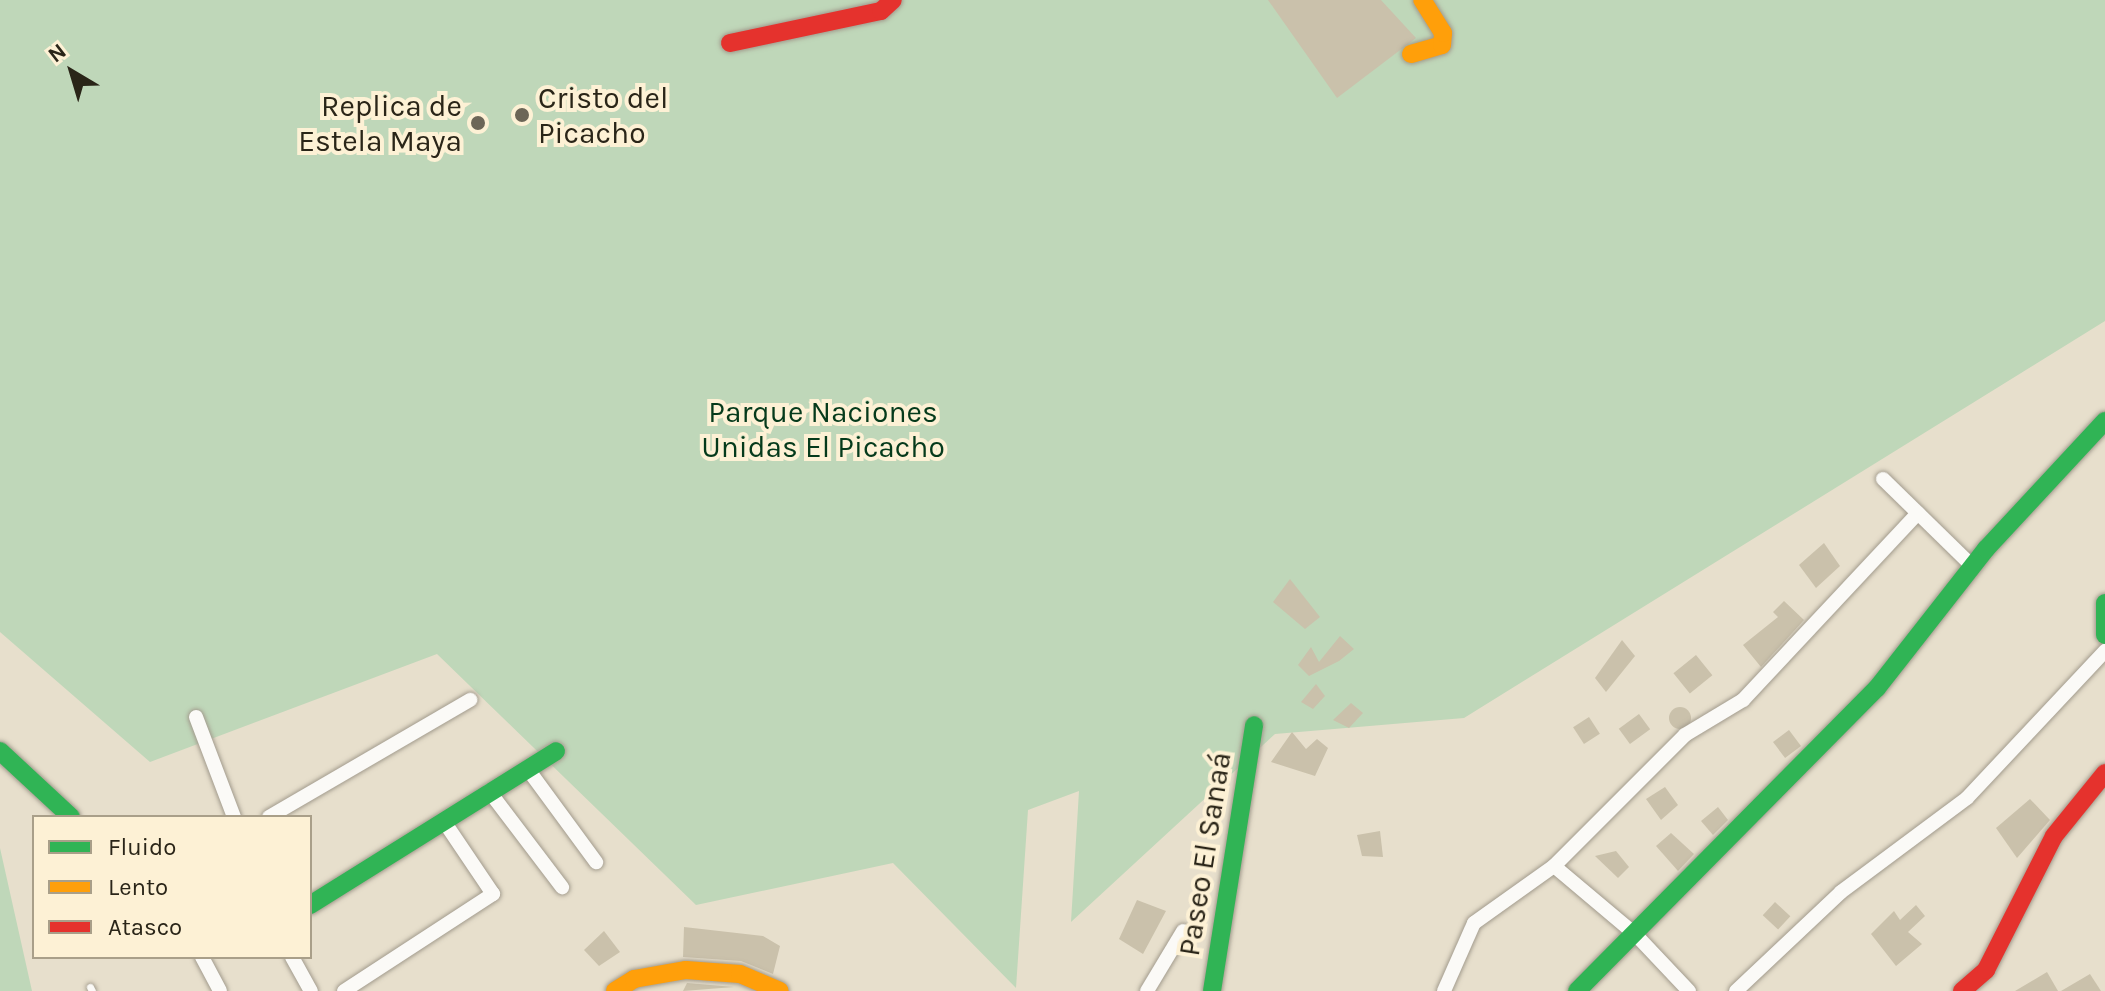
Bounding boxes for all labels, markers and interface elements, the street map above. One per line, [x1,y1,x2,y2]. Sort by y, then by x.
north arrow [32,32,112,112]
text: N [43,38,71,68]
place label: Cristo del Picacho [538,80,668,150]
place label: Replica de Estela Maya [298,88,462,158]
marker: Cristo del Picacho [513,106,531,124]
marker: Replica de Estela Maya [469,114,487,132]
park label: Parque Naciones Unidas El Picacho [701,394,945,464]
street label: Paseo El Sanaá [1171,749,1239,959]
legend [32,815,312,959]
text: Fluido [108,833,176,861]
text: Lento [108,873,168,901]
text: Atasco [108,913,182,941]

